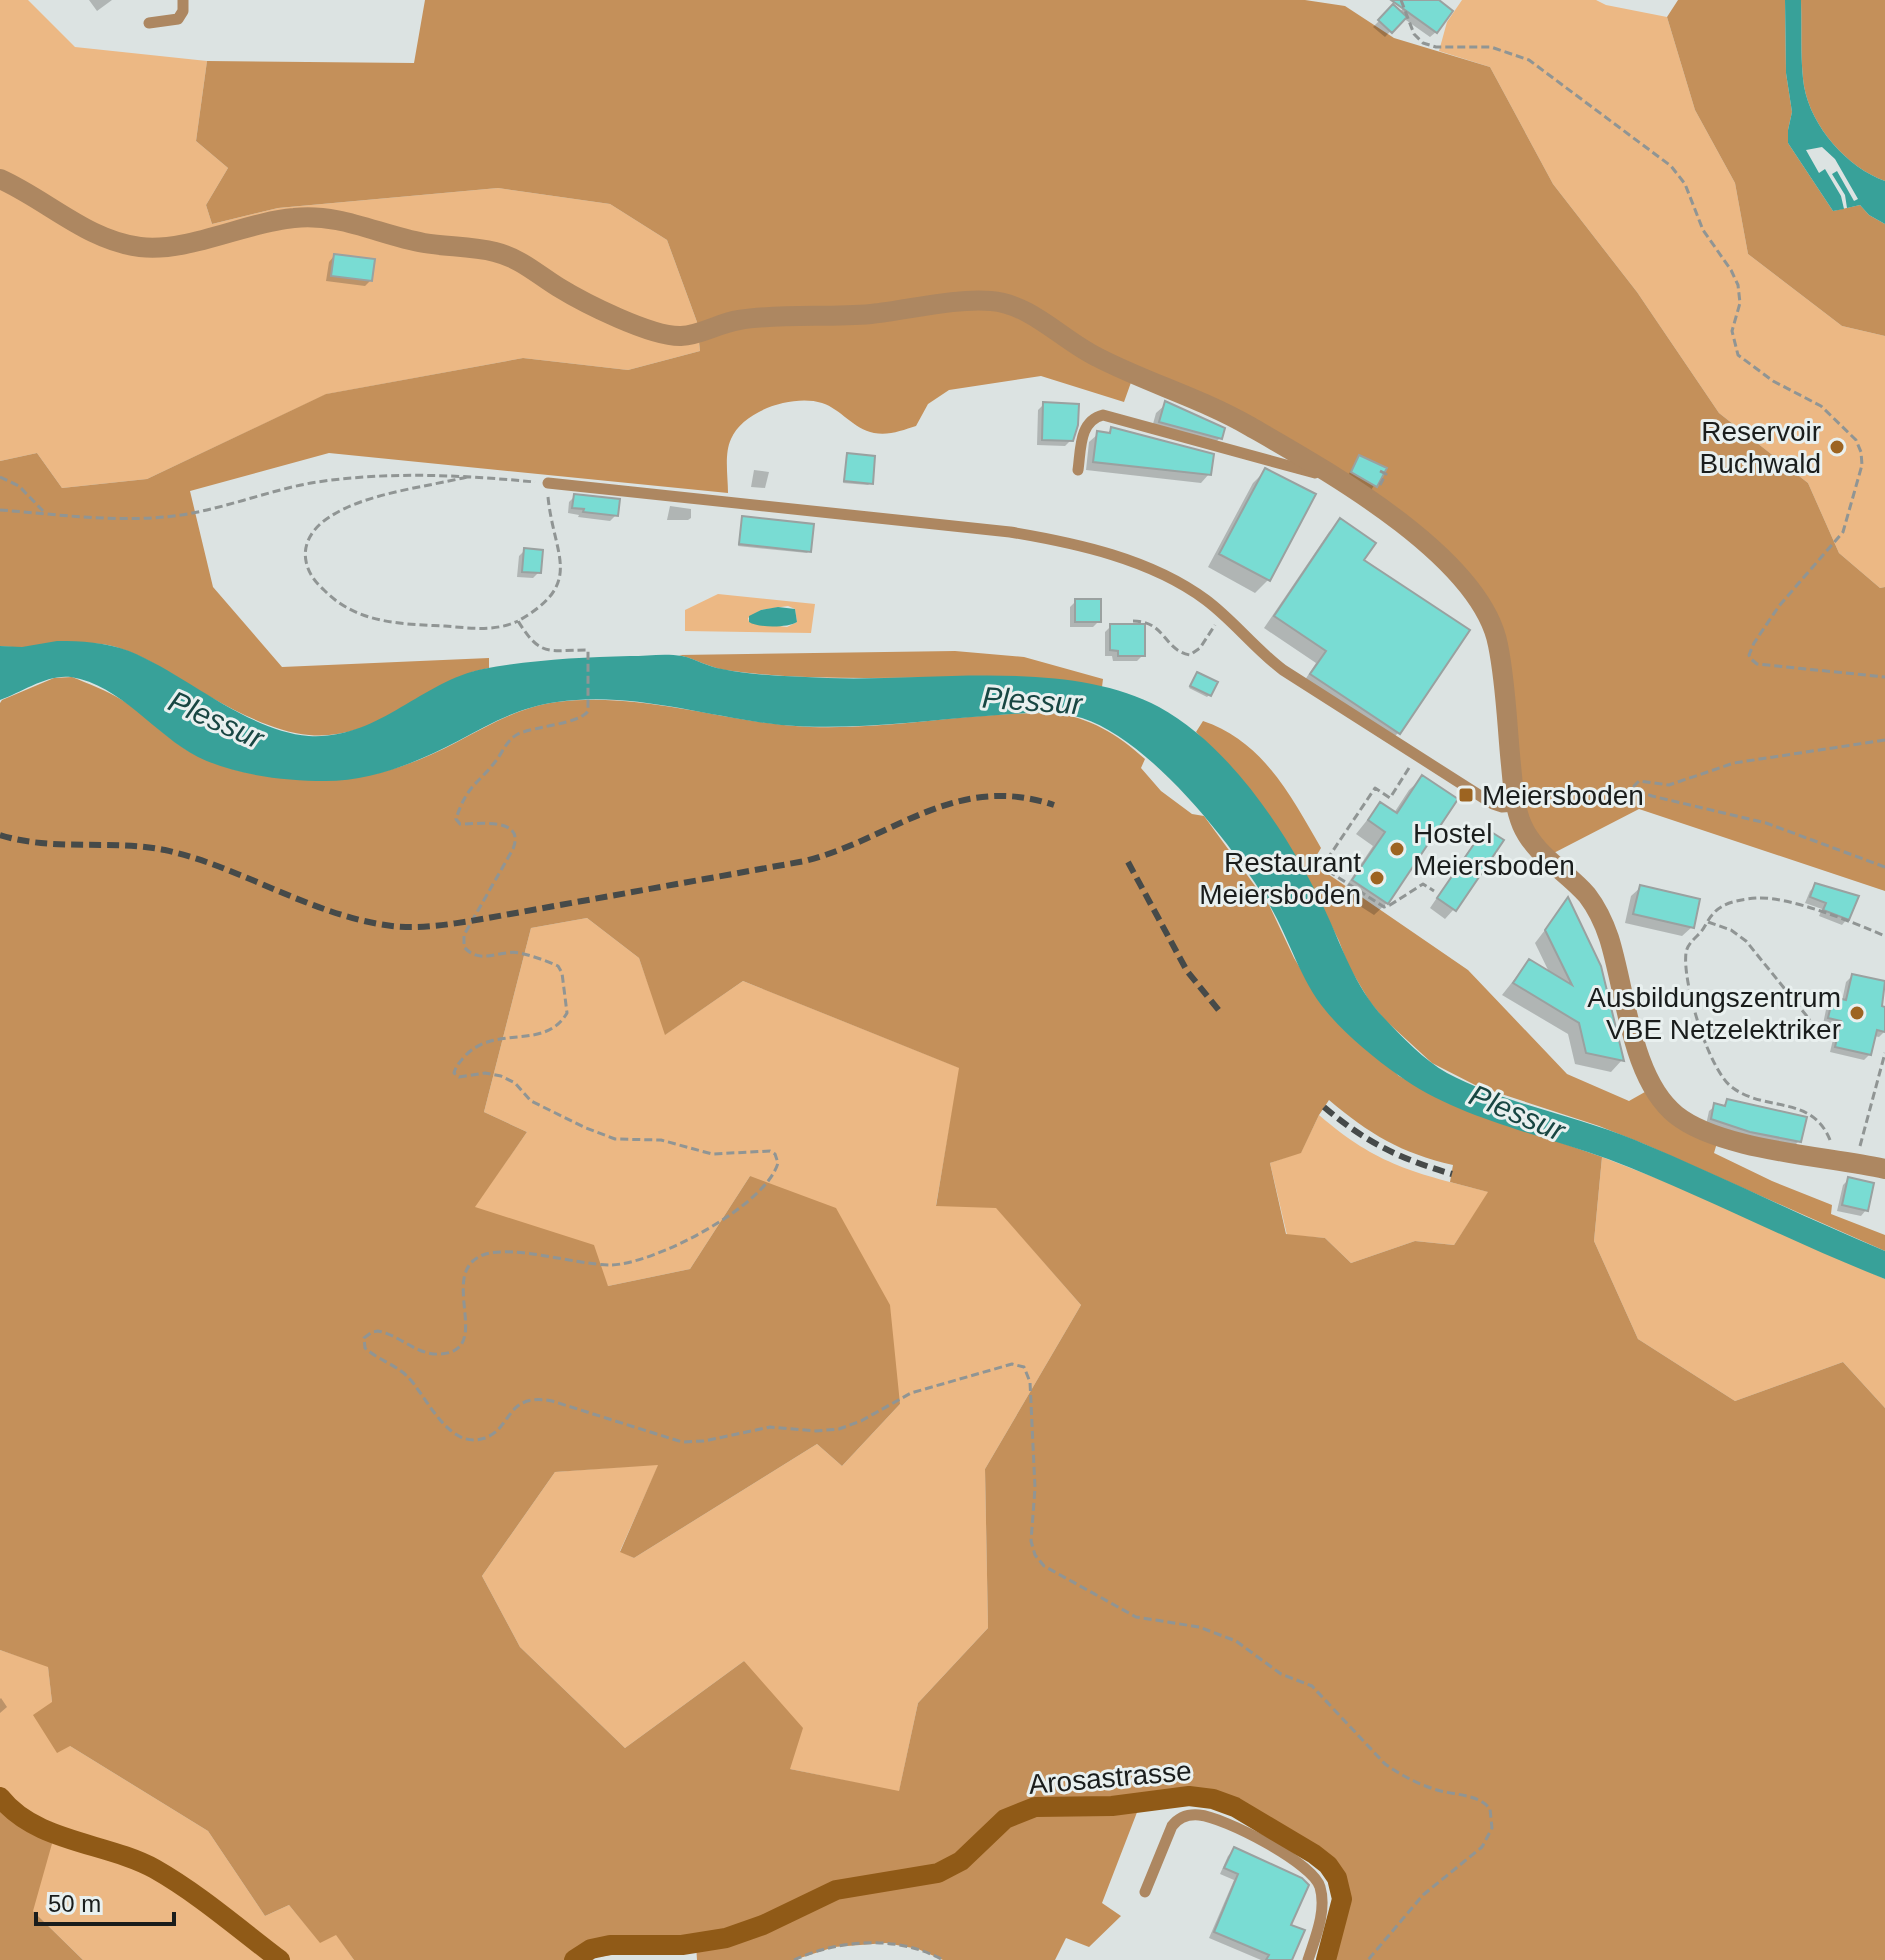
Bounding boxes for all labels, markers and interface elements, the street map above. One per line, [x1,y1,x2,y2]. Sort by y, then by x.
place label: Reservoir Buchwald [1700,416,1821,479]
marker: Reservoir Buchwald [1828,438,1846,456]
water label: Plessur [981,681,1084,721]
water label: Plessur [164,684,270,755]
place label: Meiersboden [1482,780,1644,811]
marker: Meiersboden [1457,786,1475,804]
place label: Hostel Meiersboden [1413,818,1575,881]
marker: Hostel Meiersboden [1388,840,1406,858]
place label: Restaurant Meiersboden [1199,847,1361,910]
marker: Restaurant Meiersboden [1368,869,1386,887]
place label: Ausbildungszentrum VBE Netzelektriker [1587,982,1841,1045]
marker: Ausbildungszentrum VBE Netzelektriker [1848,1004,1866,1022]
water label: Plessur [1465,1078,1571,1148]
street label: Arosastrasse [1027,1755,1193,1800]
scale bar [36,1876,174,1926]
text: 50 m [48,1890,101,1917]

